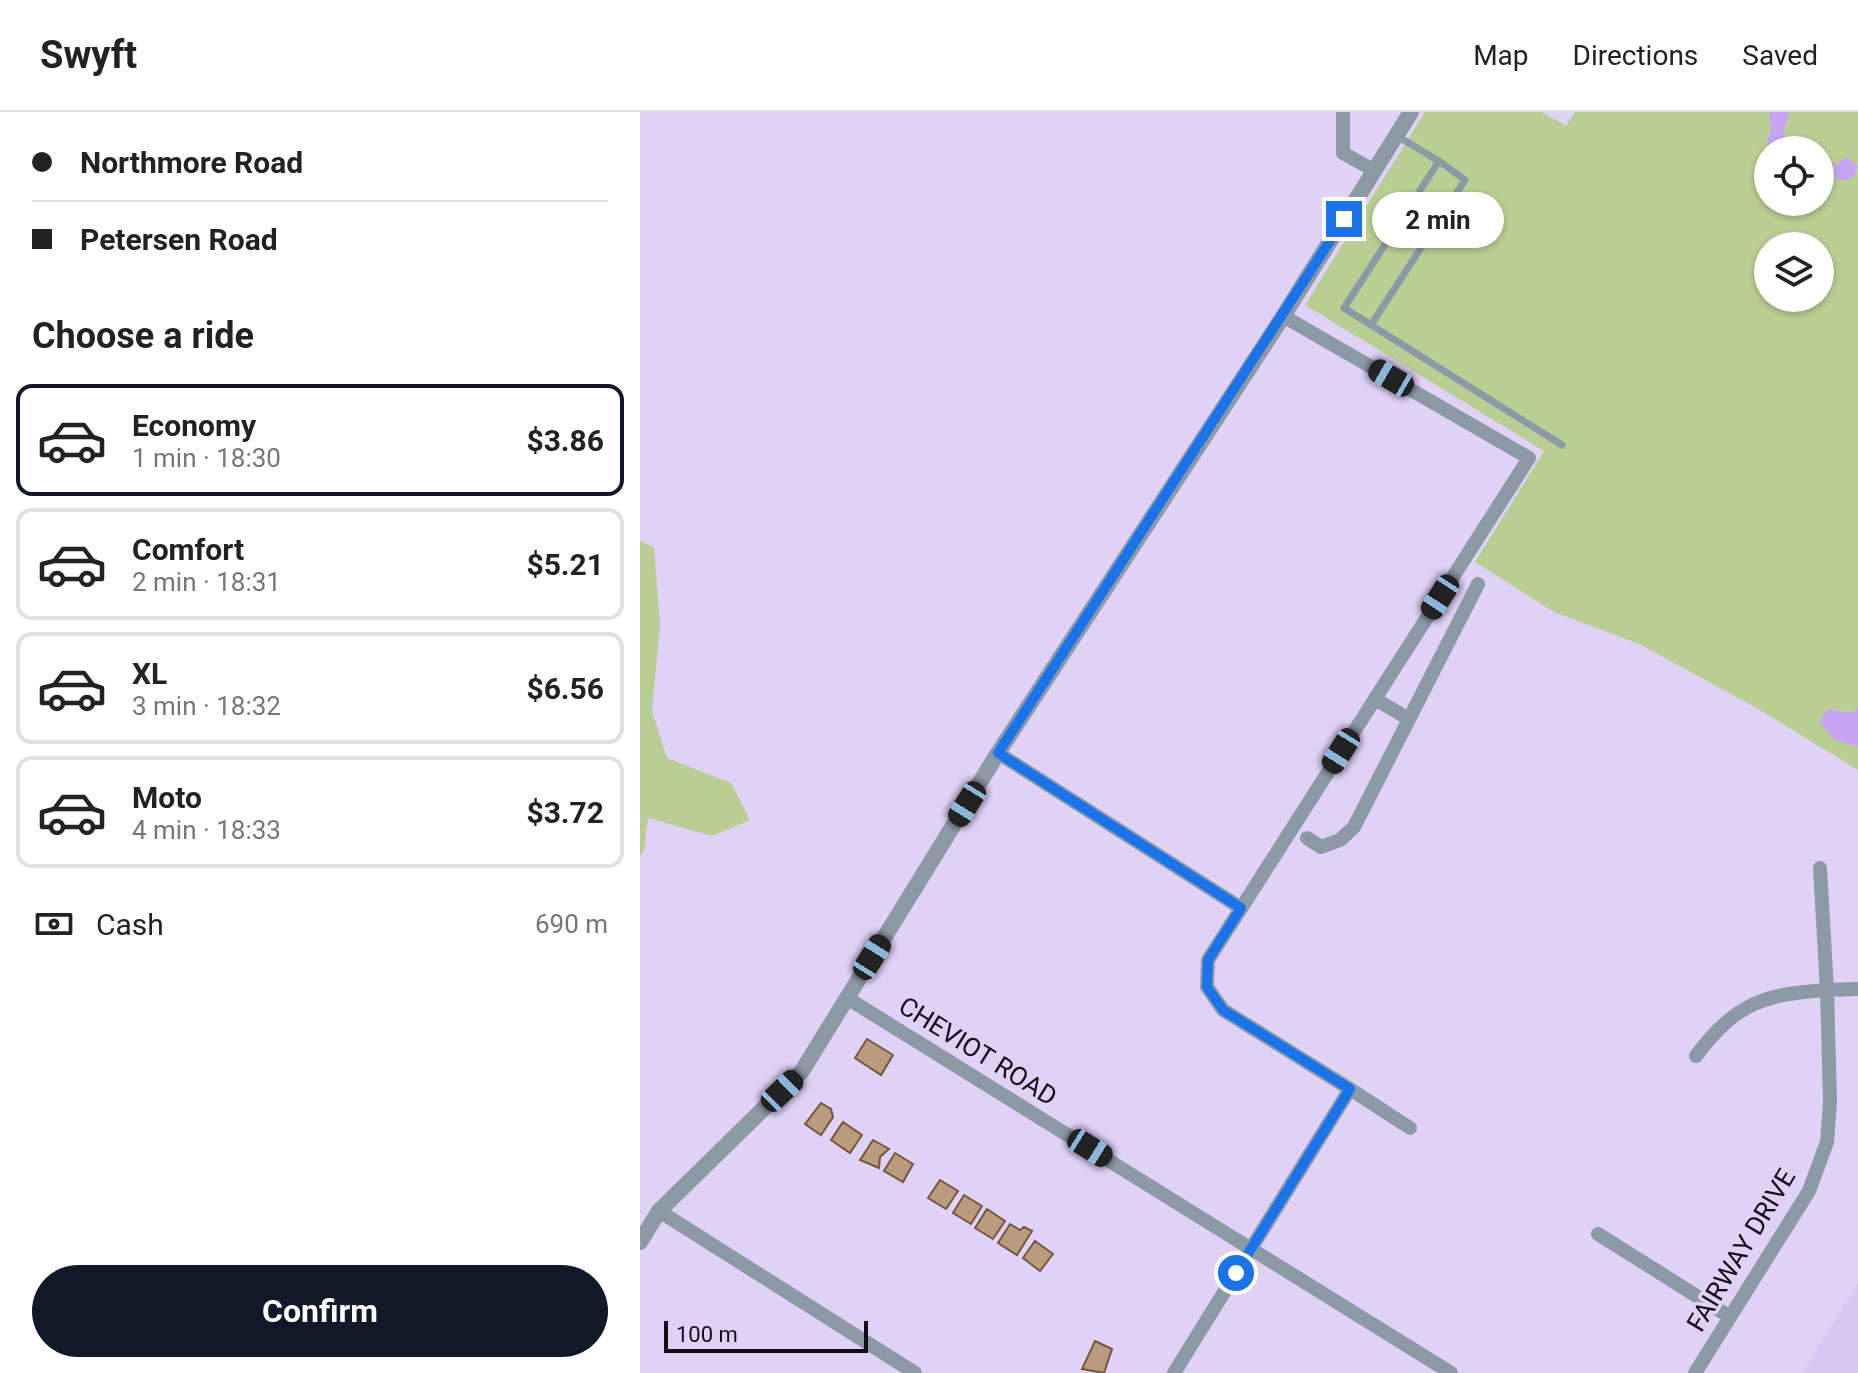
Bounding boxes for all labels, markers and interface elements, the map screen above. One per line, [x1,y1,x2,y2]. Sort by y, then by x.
text: Swyft [40,33,137,77]
text: Map [1473,39,1529,72]
text: Directions [1573,39,1698,72]
text: Saved [1742,39,1818,72]
map controls [1754,136,1834,312]
button: locate [1754,136,1834,216]
text: Northmore Road [80,145,303,180]
callout: 2 min [1372,191,1504,247]
route end [1326,201,1362,237]
text: 2 min [1405,205,1471,235]
text: Petersen Road [80,222,278,257]
button: layers [1754,232,1834,312]
text: Choose a ride [32,315,254,357]
car [1364,356,1418,400]
icon: car [36,404,108,476]
text: Economy [132,408,256,443]
text: $3.86 [526,423,604,458]
text: 1 min · 18:30 [132,443,281,473]
icon: car [36,528,108,600]
text: Comfort [132,532,244,567]
text: $5.21 [526,547,604,582]
text: 2 min · 18:31 [132,567,281,597]
car [1417,570,1463,624]
icon: car [36,652,108,724]
text: XL [132,656,167,691]
text: $6.56 [526,671,604,706]
text: 3 min · 18:32 [132,691,281,721]
car [1318,724,1364,778]
icon: car [36,776,108,848]
car [944,777,990,831]
text: Moto [132,780,202,815]
text: $3.72 [526,795,604,830]
text: 4 min · 18:33 [132,815,281,845]
icon: cash [32,902,76,946]
text: Cash [96,907,164,942]
text: 690 m [535,909,608,939]
car [849,930,895,984]
street label: CHEVIOT ROAD [893,990,1063,1112]
car [756,1066,808,1116]
car [1063,1125,1117,1171]
street label: FAIRWAY DRIVE [1681,1163,1801,1337]
route start [1218,1255,1254,1291]
button: Confirm [32,1265,608,1357]
scale bar [664,1317,868,1353]
text: 100 m [676,1322,738,1347]

